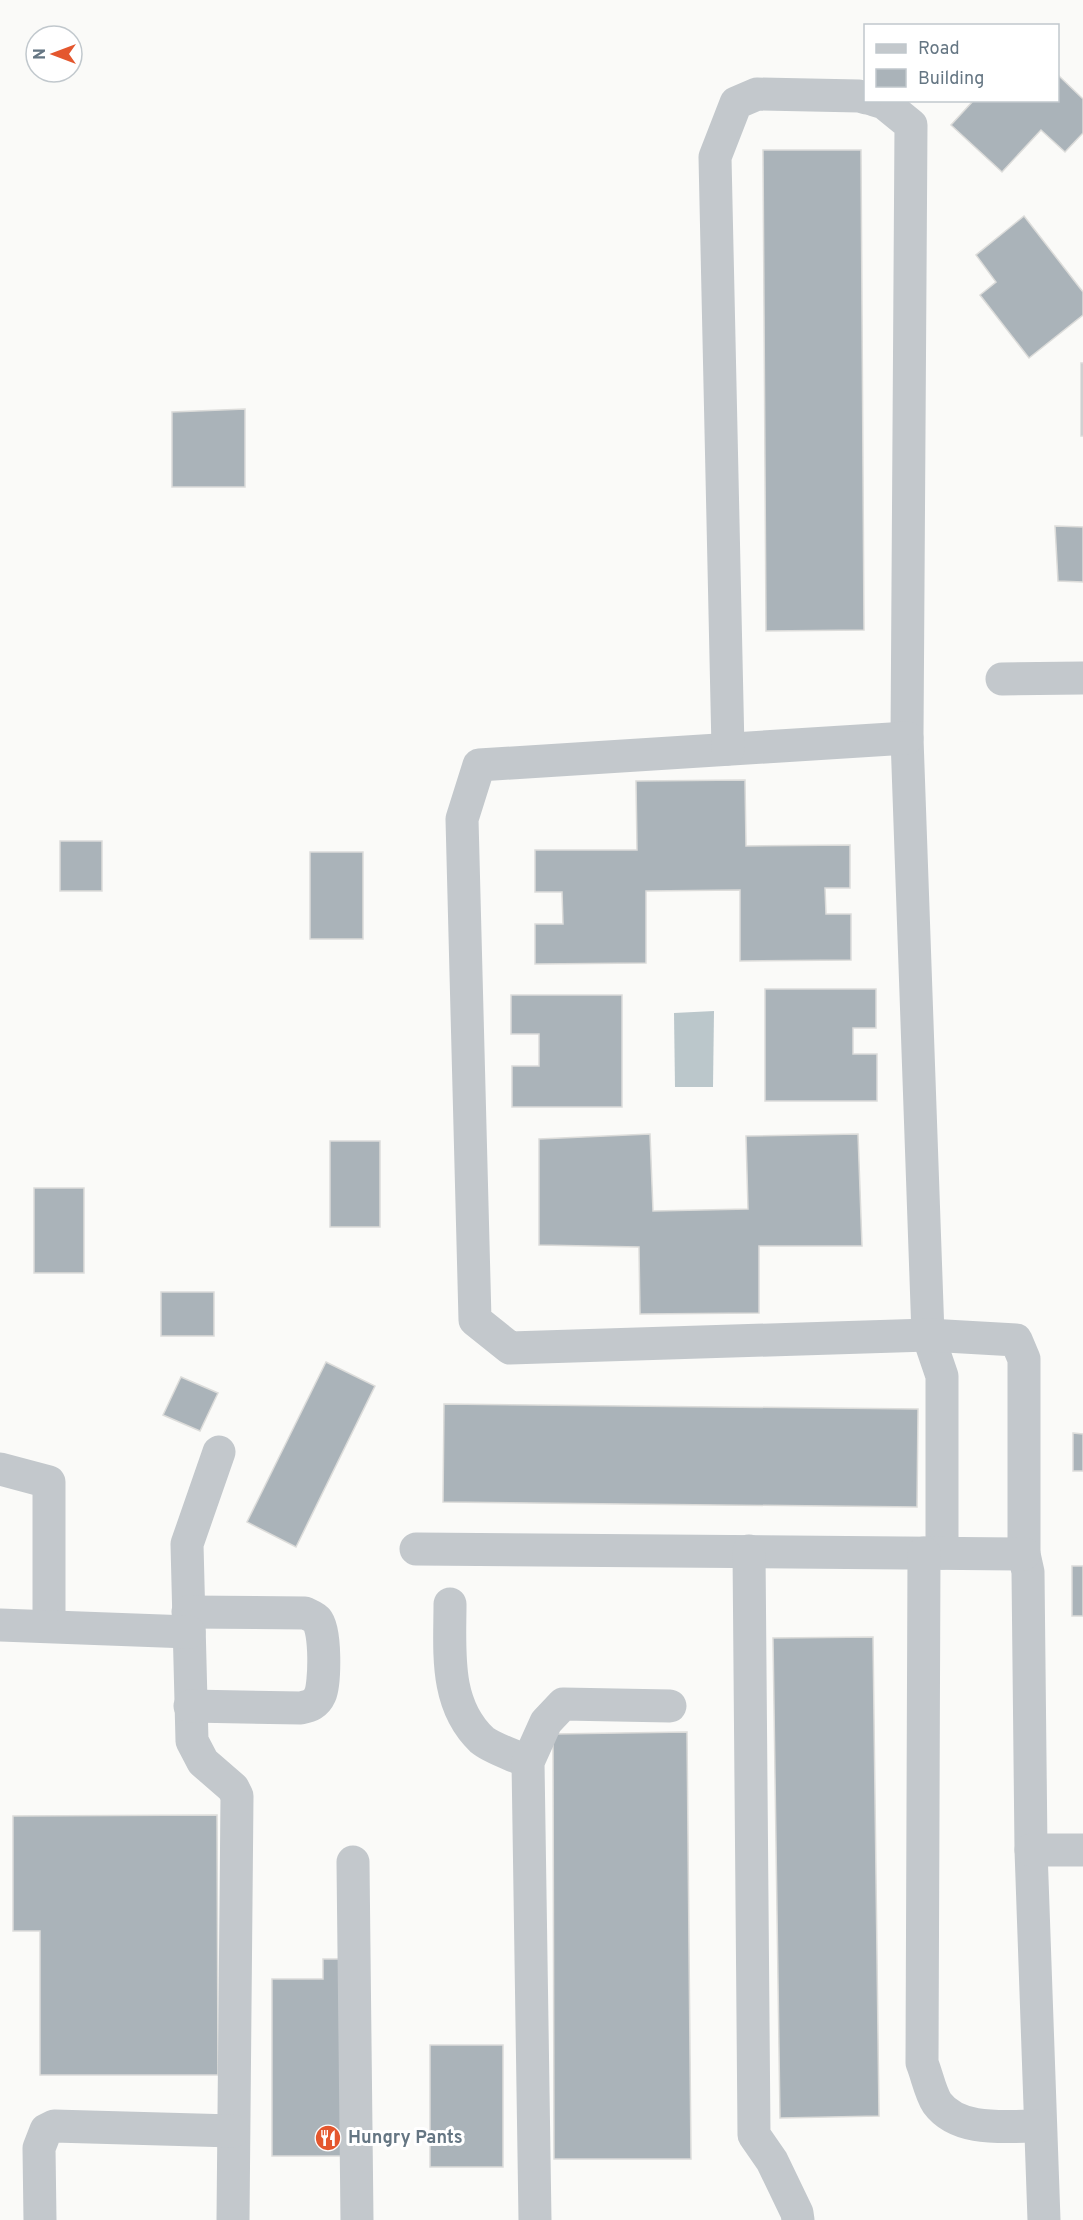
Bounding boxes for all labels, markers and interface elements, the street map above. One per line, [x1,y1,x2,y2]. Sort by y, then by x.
north arrow [24,24,84,84]
legend [864,24,1059,102]
text: Road [918,38,960,61]
text: N [31,48,51,60]
text: Building [918,68,984,91]
restaurant icon: Hungry Pants [313,2123,343,2153]
place label: Hungry Pants [348,2127,463,2150]

